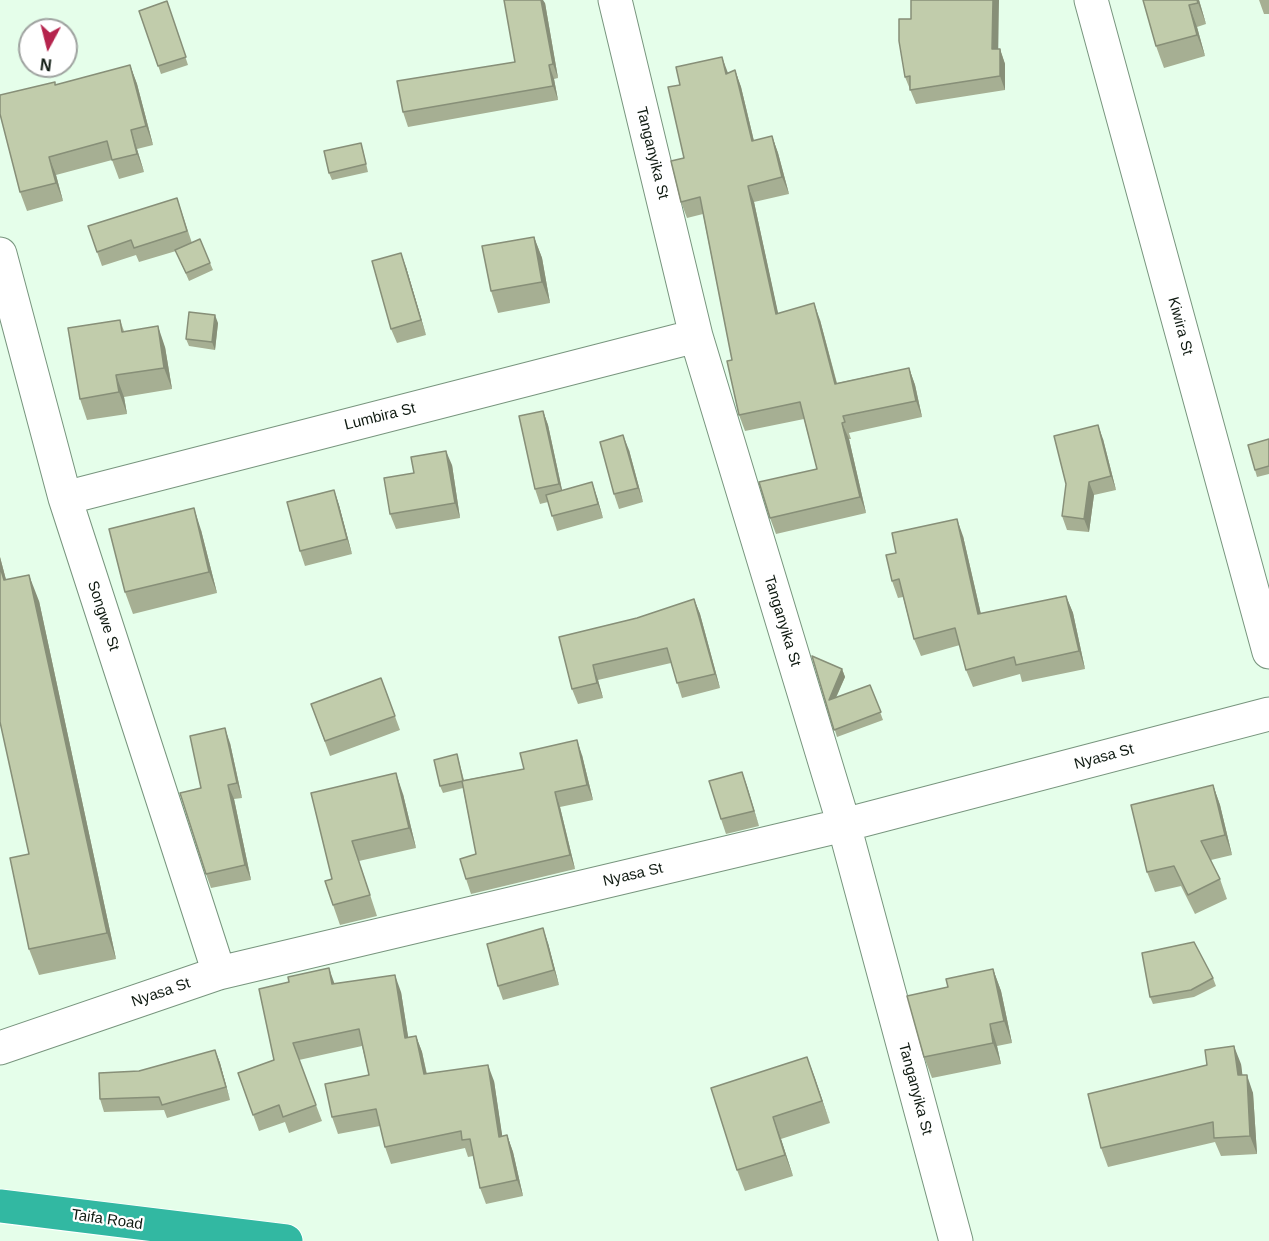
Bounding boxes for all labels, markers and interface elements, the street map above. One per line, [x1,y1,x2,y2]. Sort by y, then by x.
north arrow [18,18,78,78]
text: N [39,55,53,74]
street label: Tanganyika St [632,105,672,201]
street label: Kiwira St [1164,295,1196,357]
street label: Lumbira St [343,399,417,435]
street label: Tanganyika St [760,573,804,669]
street label: Songwe St [83,579,123,653]
street label: Nyasa St [1072,740,1136,774]
street label: Nyasa St [601,859,665,891]
street label: Nyasa St [129,975,193,1011]
street label: Tanganyika St [894,1041,936,1137]
street label: Taifa Road [70,1206,144,1234]

